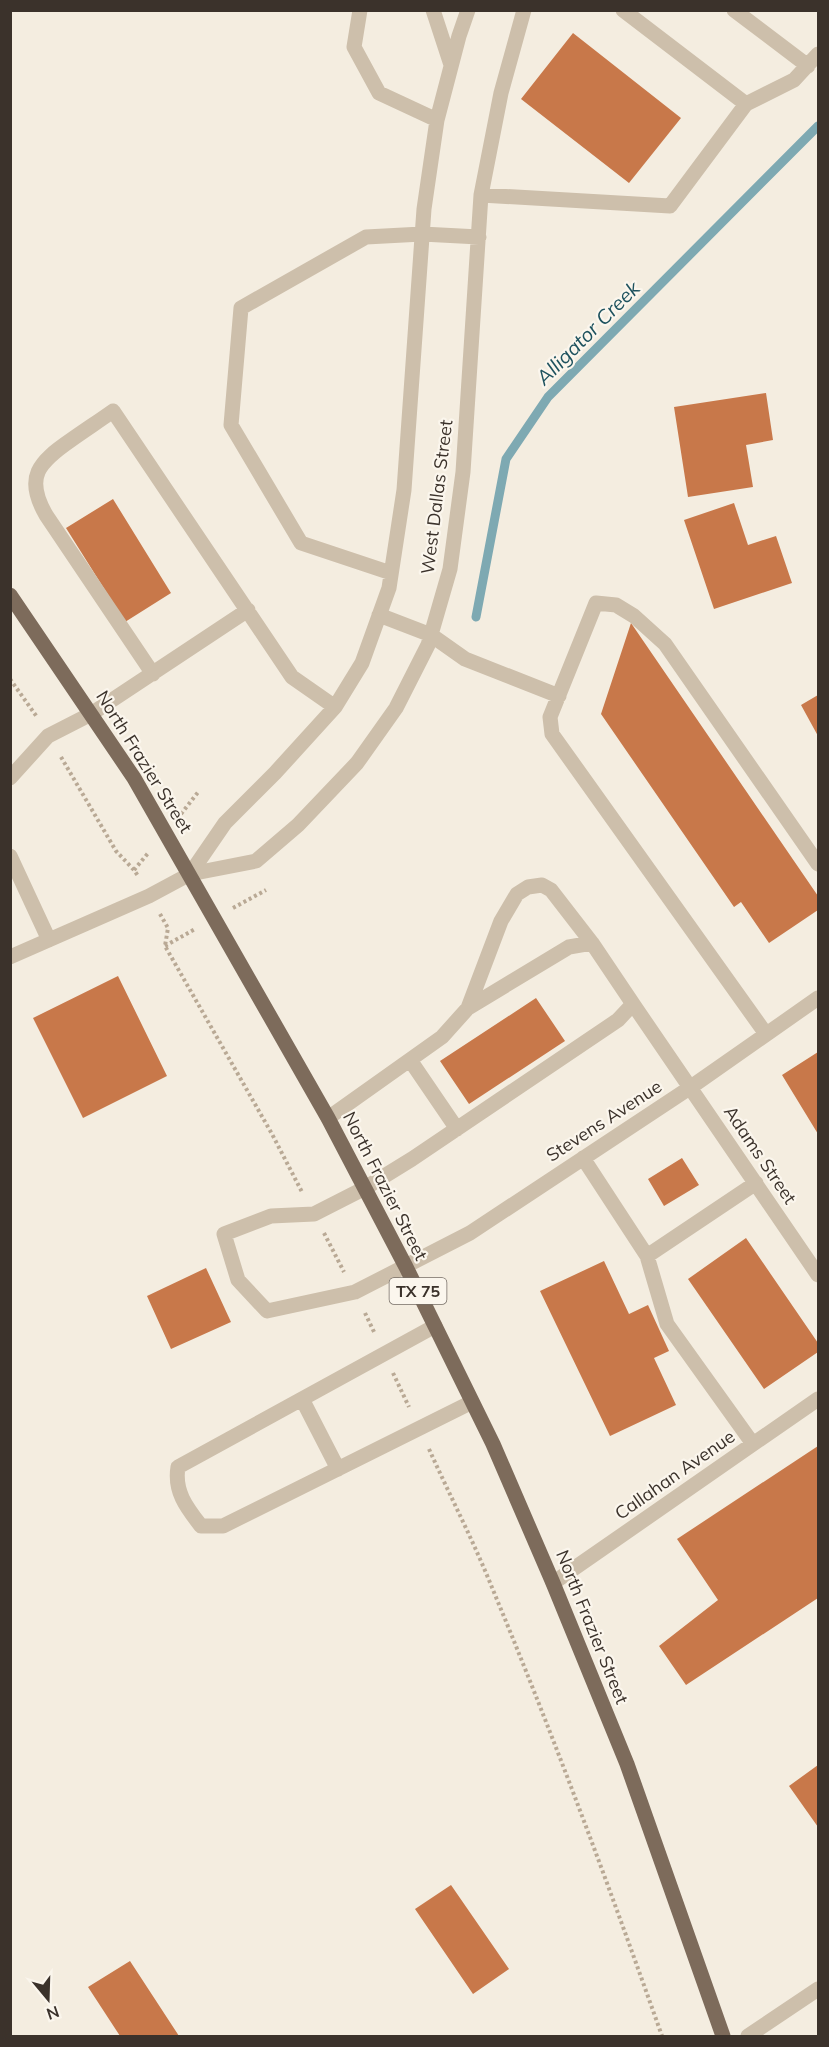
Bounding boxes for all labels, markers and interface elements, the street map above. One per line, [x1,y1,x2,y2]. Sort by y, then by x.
water label: Alligator Creek [530,275,645,391]
street label: West Dallas Street [416,418,457,576]
street label: North Frazier Street [91,686,198,837]
street label: Stevens Avenue [542,1075,666,1166]
street label: Adams Street [719,1101,802,1208]
street label: North Frazier Street [338,1108,433,1264]
road number: TX 75 [390,1278,446,1304]
street label: Callahan Avenue [610,1425,739,1525]
street label: North Frazier Street [551,1547,634,1707]
north arrow [18,1969,78,2029]
text: N [44,2002,62,2025]

